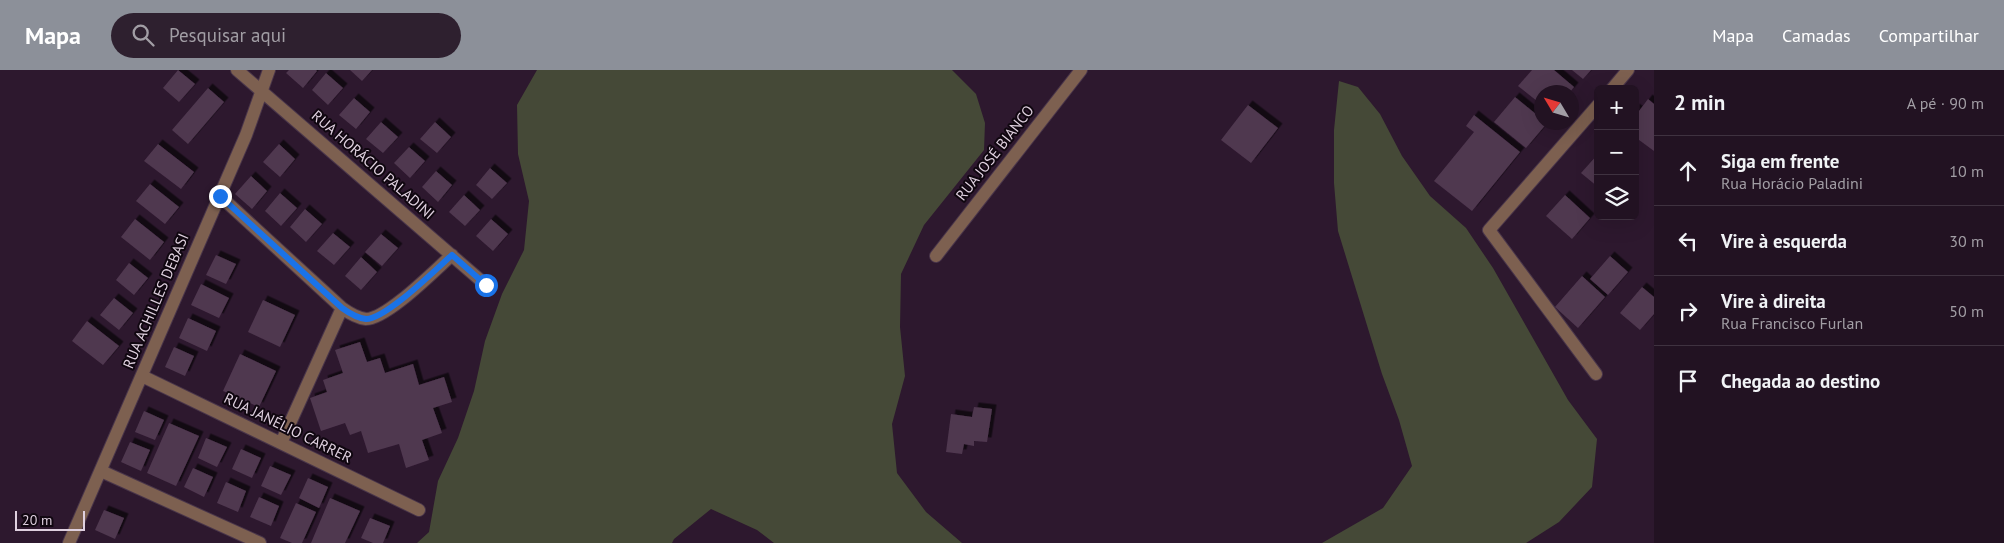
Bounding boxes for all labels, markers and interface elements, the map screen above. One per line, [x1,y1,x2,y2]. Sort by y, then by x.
search box [111,13,461,58]
text: Mapa [25,20,81,51]
icon: search [129,21,157,49]
text: Pesquisar aqui [169,23,286,47]
text: Mapa [1712,24,1754,47]
text: Camadas [1782,24,1851,47]
text: Compartilhar [1879,24,1979,47]
north arrow [1534,85,1579,130]
map controls [1594,85,1639,220]
button: + [1594,85,1639,130]
text: 2 min [1674,89,1725,116]
text: A pé · 90 m [1907,93,1984,113]
street label: RUA JOSÉ BIANCO [951,101,1038,204]
street label: RUA HORÁCIO PALADINI [308,106,439,223]
button: − [1594,130,1639,175]
text: Siga em frente [1721,149,1839,173]
icon: ahead [1674,157,1702,185]
text: 10 m [1949,161,1984,181]
text: Rua Horácio Paladini [1721,173,1863,193]
button: layers [1594,175,1639,220]
route end [209,185,232,208]
icon: left [1674,227,1702,255]
text: Vire à esquerda [1721,229,1847,253]
street label: RUA ACHILLES DEBASI [118,230,193,371]
text: 30 m [1949,231,1984,251]
route start [475,274,498,297]
text: Vire à direita [1721,289,1826,313]
icon: right [1674,297,1702,325]
text: 50 m [1949,301,1984,321]
text: Rua Francisco Furlan [1721,313,1863,333]
icon: arrive [1674,367,1702,395]
text: Chegada ao destino [1721,369,1880,393]
street label: RUA JANÉLIO CARRER [221,388,355,467]
scale bar [15,508,85,531]
text: 20 m [22,511,52,529]

